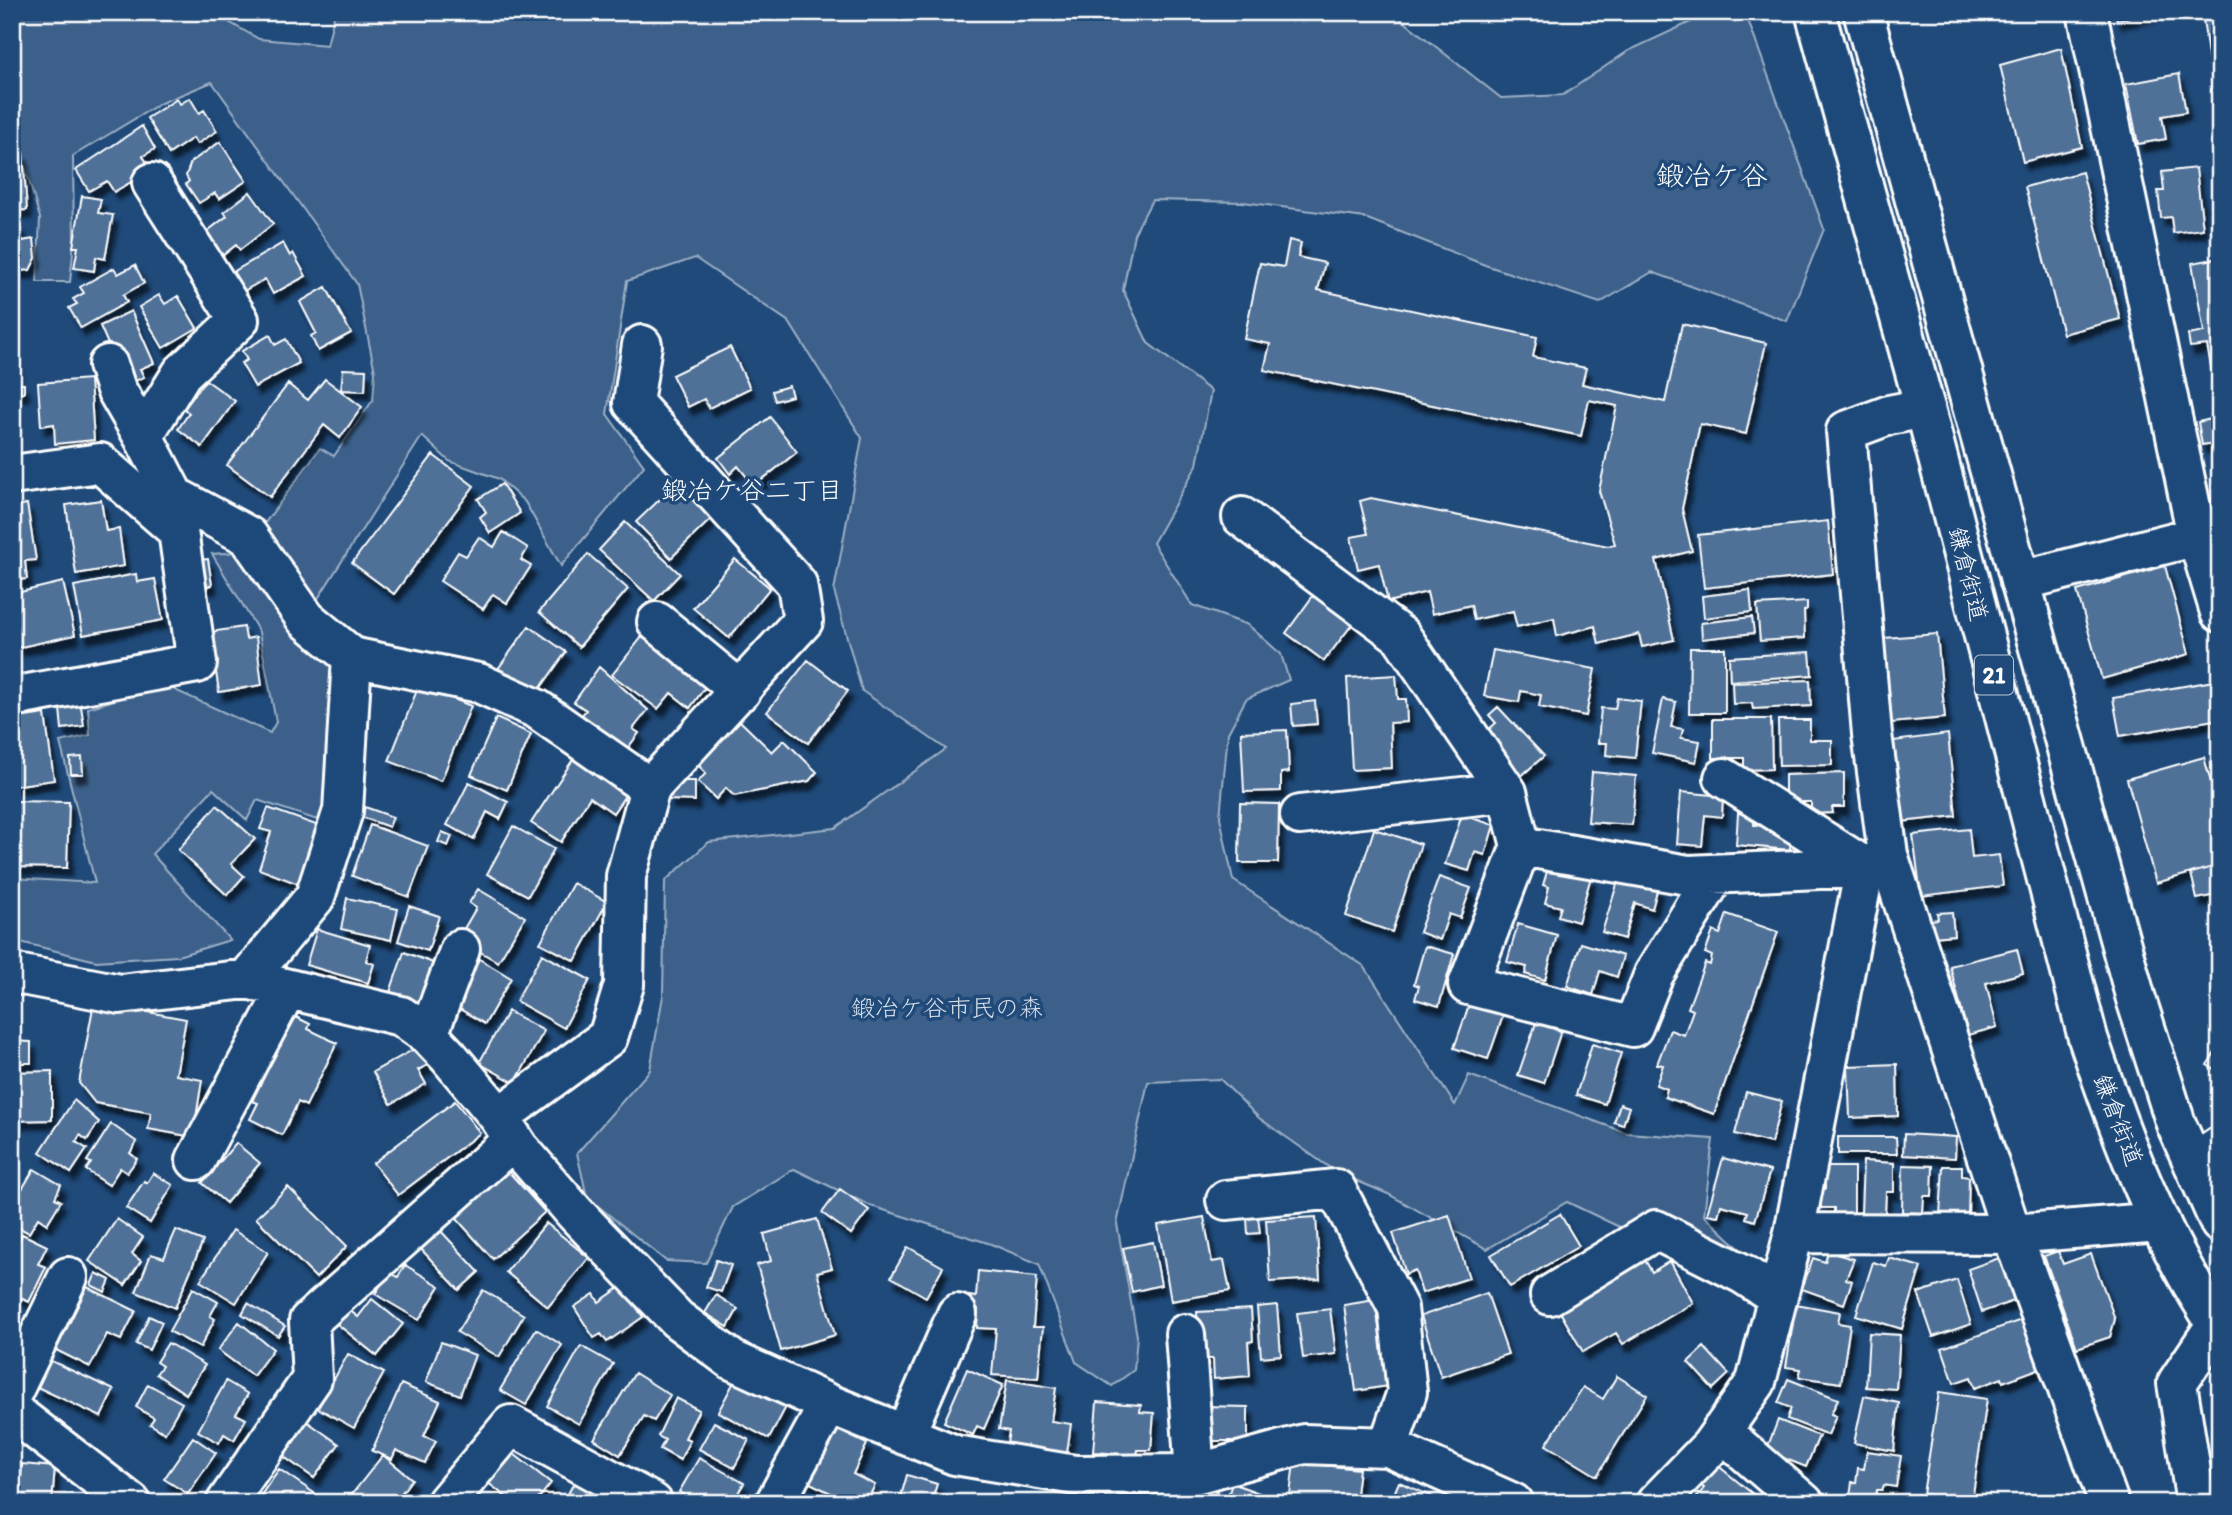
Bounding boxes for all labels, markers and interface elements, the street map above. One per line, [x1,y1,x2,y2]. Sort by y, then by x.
district label: 鍛冶ケ谷 [1656,158,1768,192]
district label: 鍛冶ケ谷二丁目 [661,474,843,506]
street label: 鎌倉街道 [1943,524,1994,624]
road number: 21 [1975,656,2013,694]
park label: 鍛冶ケ谷市民の森 [851,993,1043,1022]
street label: 鎌倉街道 [2088,1070,2149,1170]

